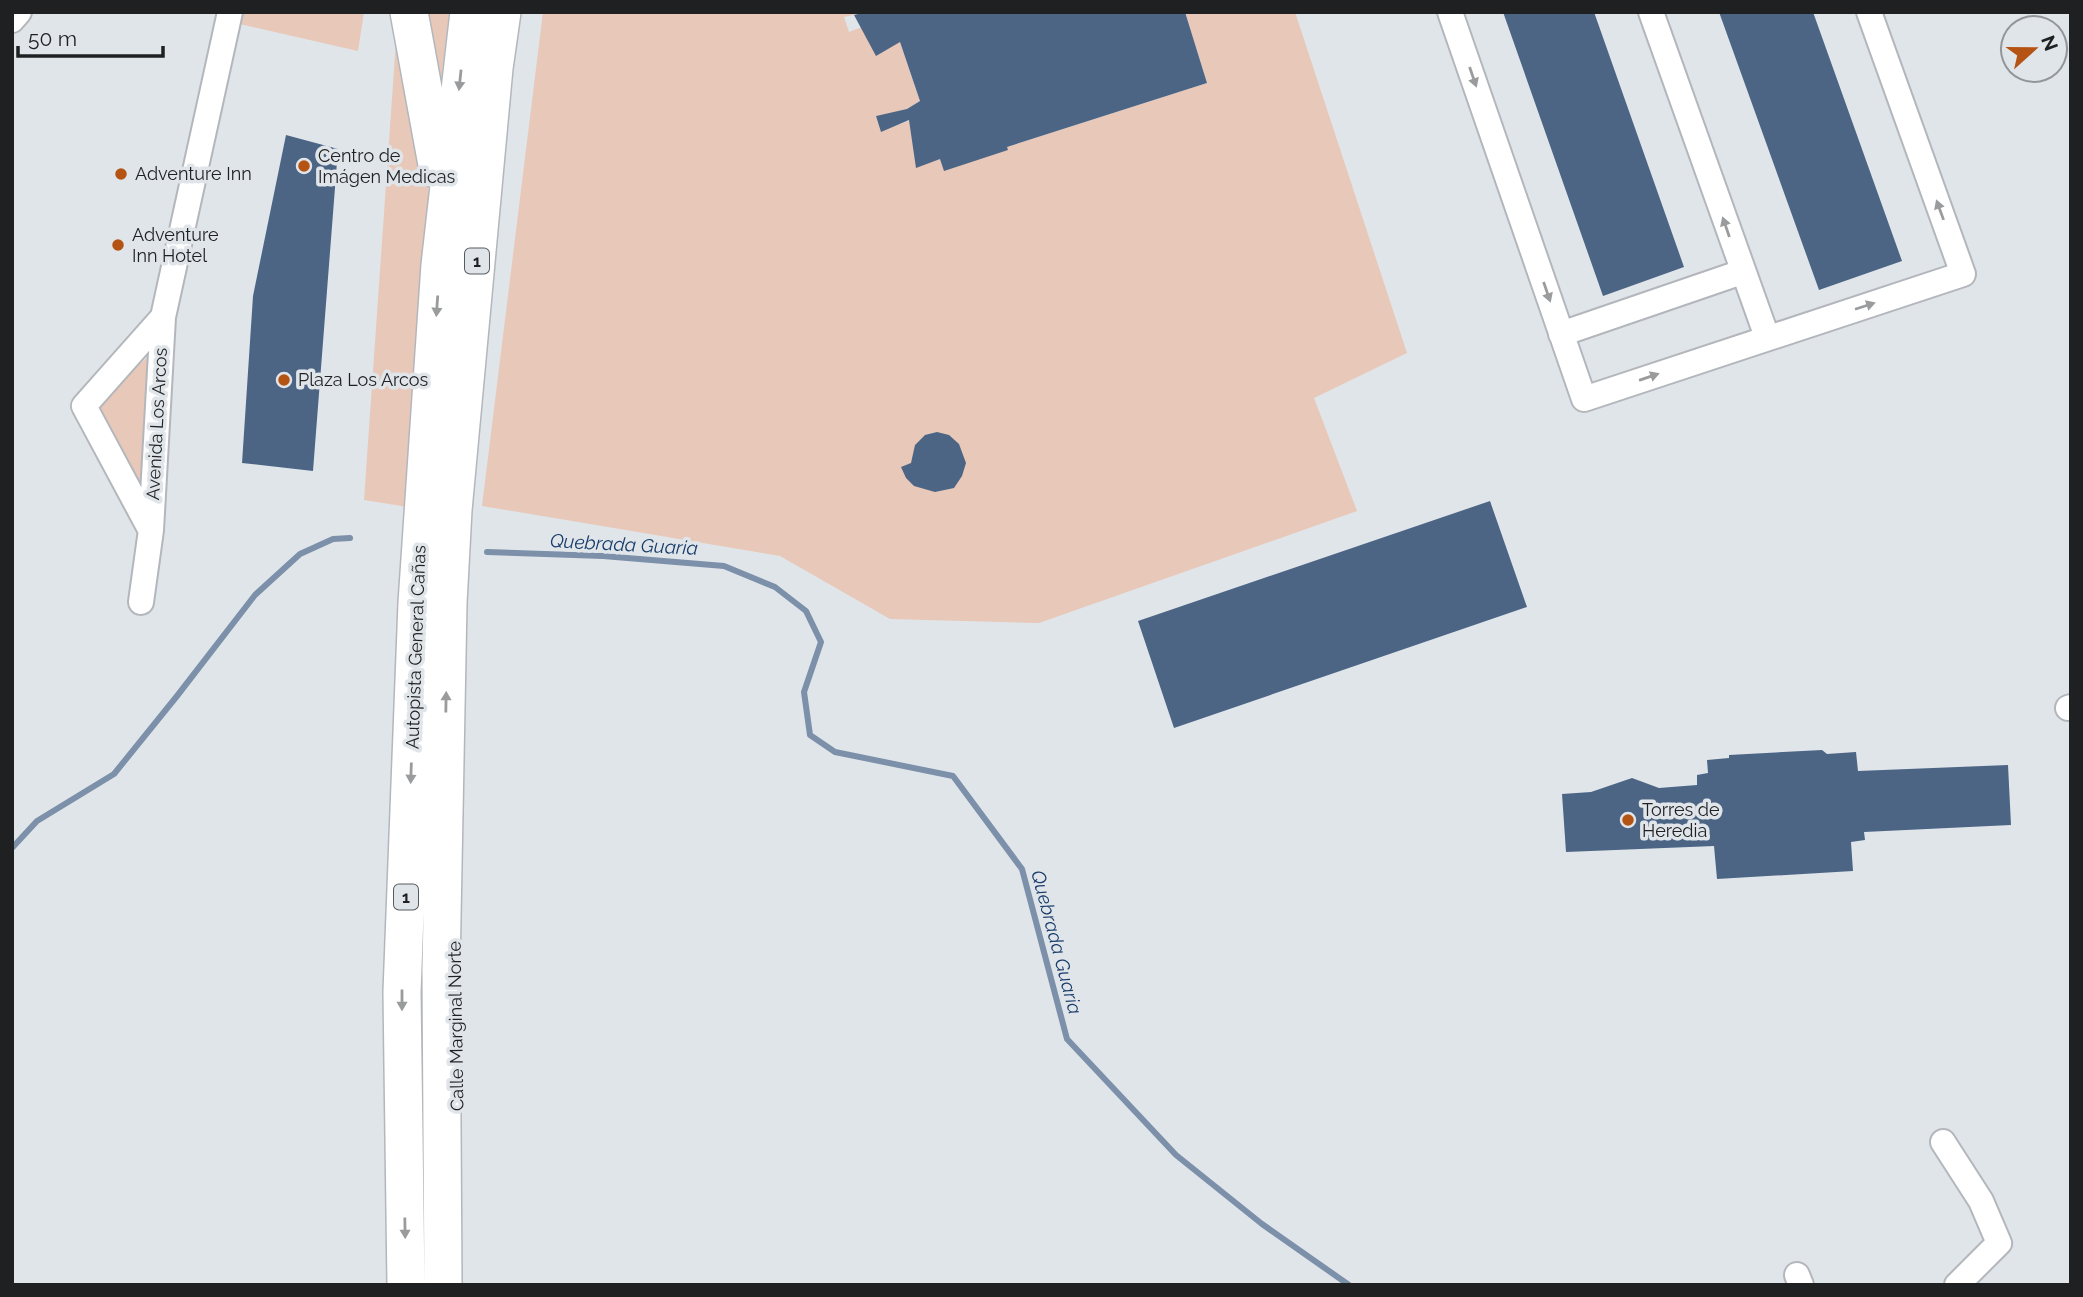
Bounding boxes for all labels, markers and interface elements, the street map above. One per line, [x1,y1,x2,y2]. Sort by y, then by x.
scale bar [18,14,163,58]
north arrow [1999,14,2069,84]
text: 50 m [28,26,77,51]
text: N [2037,32,2063,54]
one-way arrow [1468,66,1479,87]
one-way arrow [454,69,465,91]
place label: Centro de Imágen Medicas [318,145,456,187]
marker: Centro de Imágen Medicas [296,158,312,174]
place label: Adventure Inn [135,163,252,184]
marker: Adventure Inn [113,166,129,182]
one-way arrow [1934,199,1945,220]
one-way arrow [1720,216,1731,237]
place label: Adventure Inn Hotel [132,224,219,266]
marker: Adventure Inn Hotel [110,237,126,253]
road number: 1 [465,248,489,274]
one-way arrow [1542,281,1553,302]
one-way arrow [431,295,442,317]
one-way arrow [1854,300,1875,310]
street label: Avenida Los Arcos [142,347,171,501]
place label: Plaza Los Arcos [298,369,429,390]
one-way arrow [1638,371,1659,382]
marker: Plaza Los Arcos [276,372,292,388]
water label: Quebrada Guaria [549,529,699,559]
street label: Autopista General Cañas [401,544,430,749]
one-way arrow [441,691,452,713]
one-way arrow [405,762,416,784]
place label: Torres de Heredia [1642,799,1720,841]
marker: Torres de Heredia [1620,812,1636,828]
water label: Quebrada Guaria [1027,868,1087,1016]
road number: 1 [394,884,418,909]
street label: Calle Marginal Norte [444,940,467,1111]
one-way arrow [396,989,408,1011]
one-way arrow [399,1217,411,1239]

